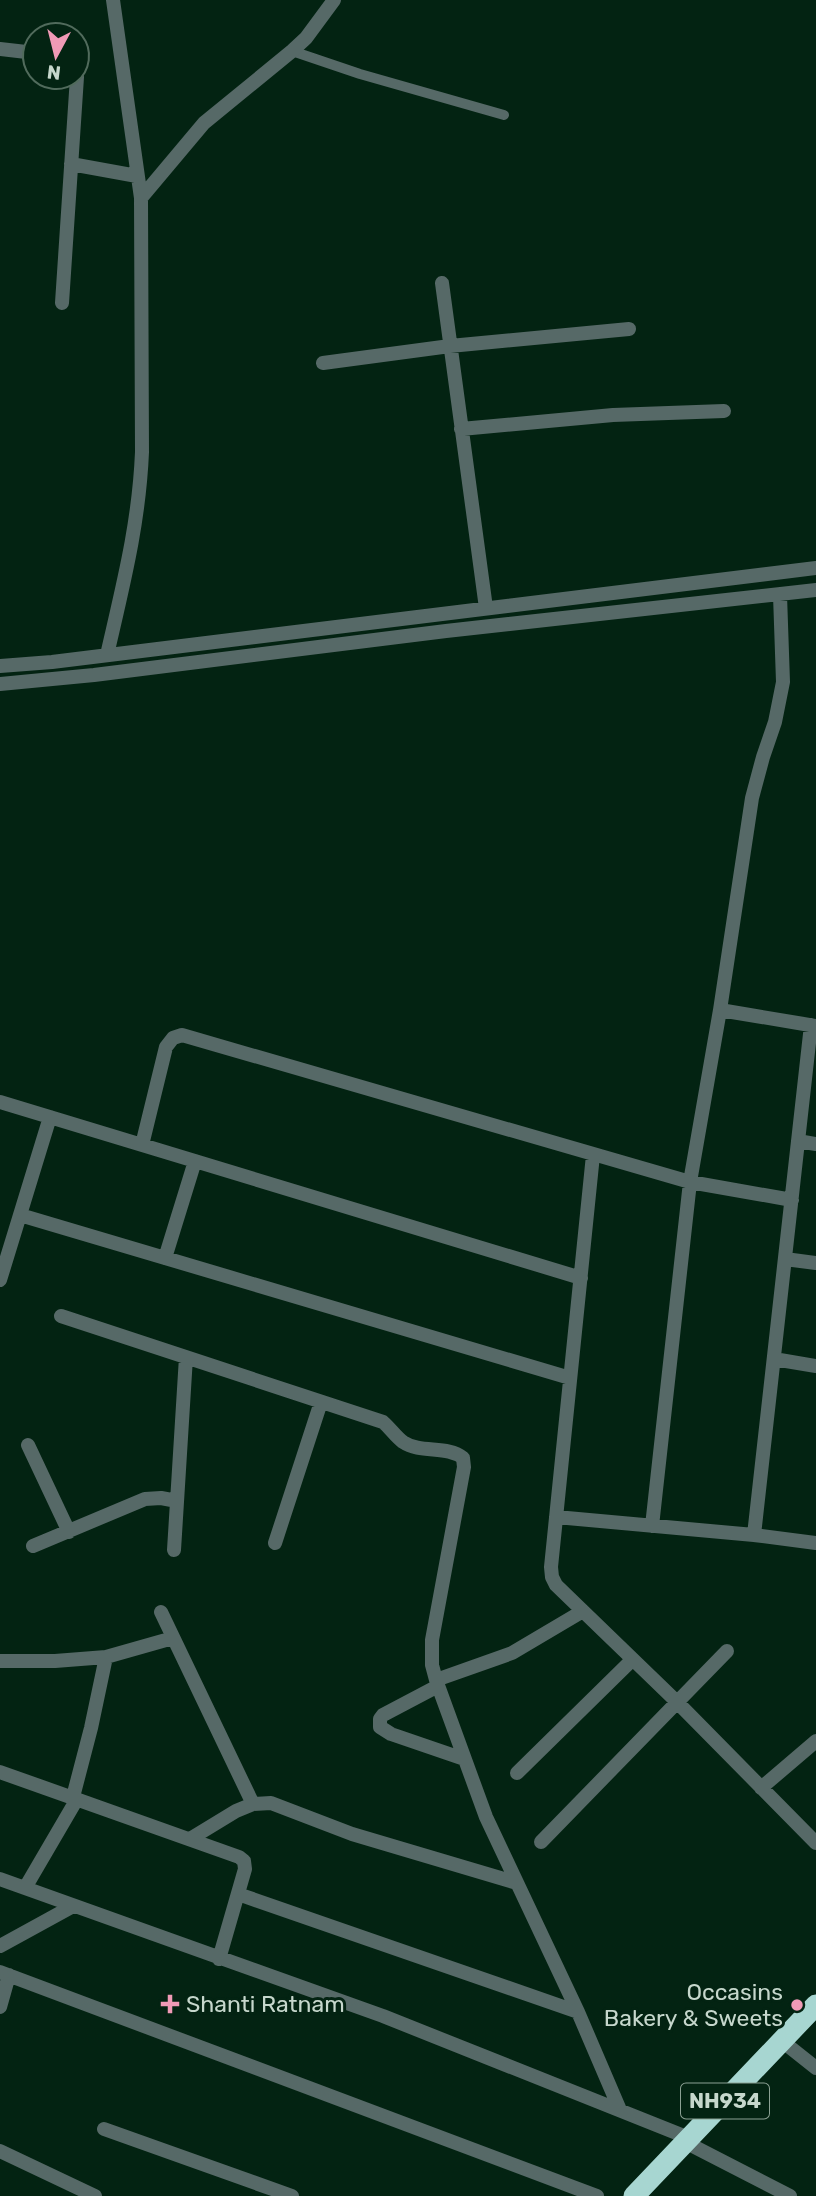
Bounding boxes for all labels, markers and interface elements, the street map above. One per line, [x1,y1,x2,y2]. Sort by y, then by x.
north arrow [21,21,91,91]
text: N [46,60,62,85]
place label: Occasins Bakery & Sweets [604,1978,783,2032]
place label: Shanti Ratnam [186,1990,345,2018]
marker: Shanti Ratnam [160,1994,180,2014]
marker: Occasins Bakery & Sweets [789,1997,805,2013]
road number: NH934 [681,2084,769,2118]

